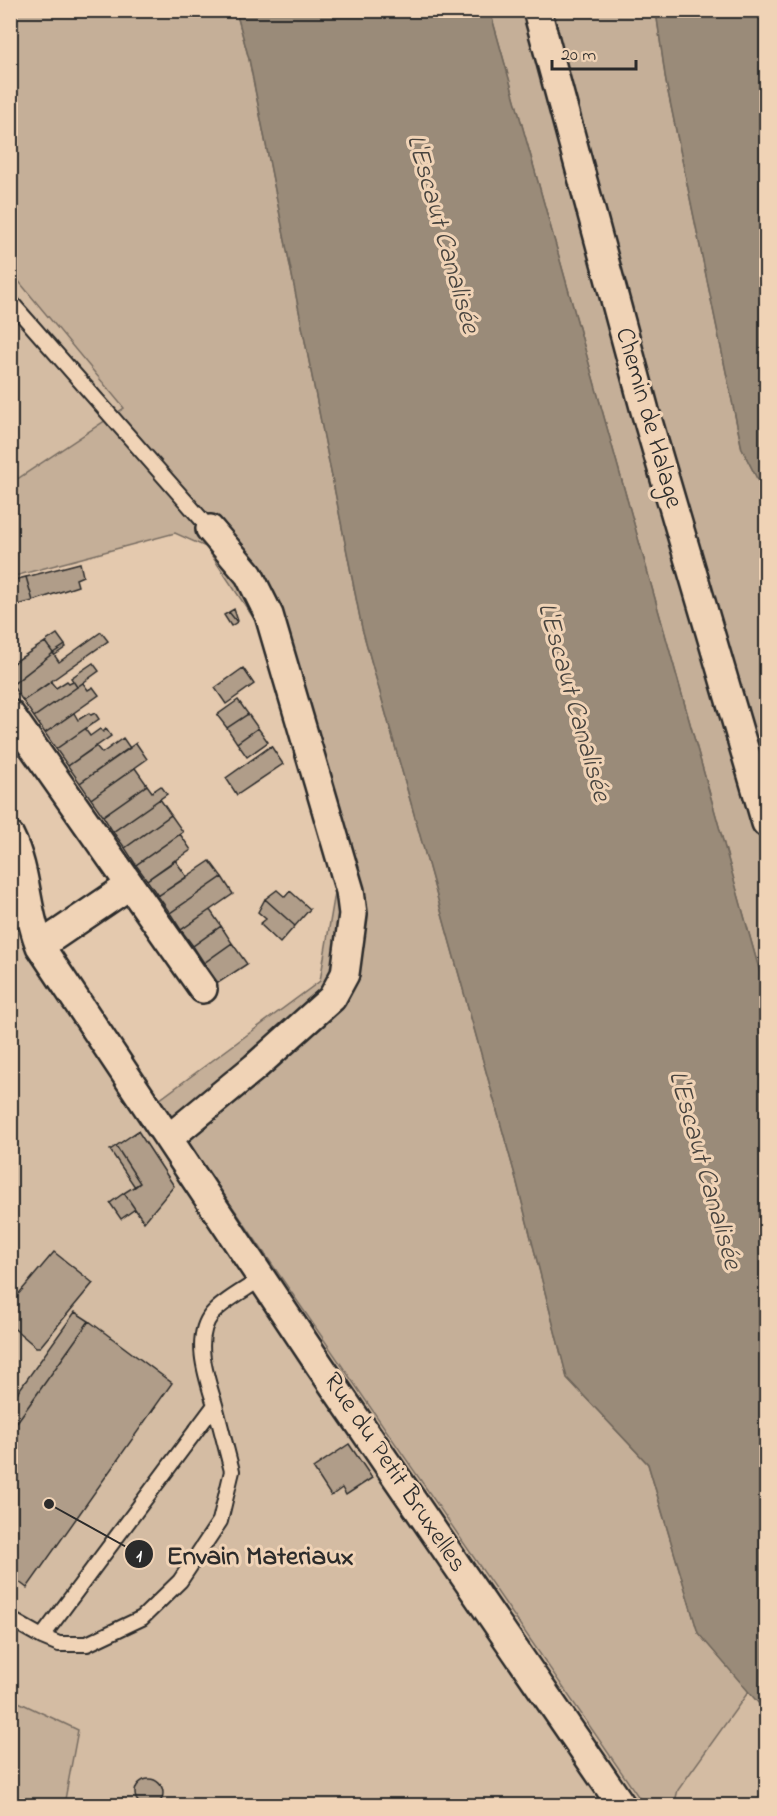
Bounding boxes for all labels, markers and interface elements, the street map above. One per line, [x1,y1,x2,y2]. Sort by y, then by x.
scale bar [552,33,636,71]
text: 20 m [561,43,596,69]
water label: L'Escaut Canalisée [395,130,490,340]
street label: Chemin de Halage [604,323,692,513]
water label: L'Escaut Canalisée [526,598,621,808]
water label: L'Escaut Canalisée [657,1066,752,1276]
street label: Rue du Petit Bruxelles [313,1365,475,1581]
callout: Envain Materiaux [124,1532,365,1577]
text: Envain Materiaux [166,1538,354,1577]
text: 1 [136,1544,142,1570]

